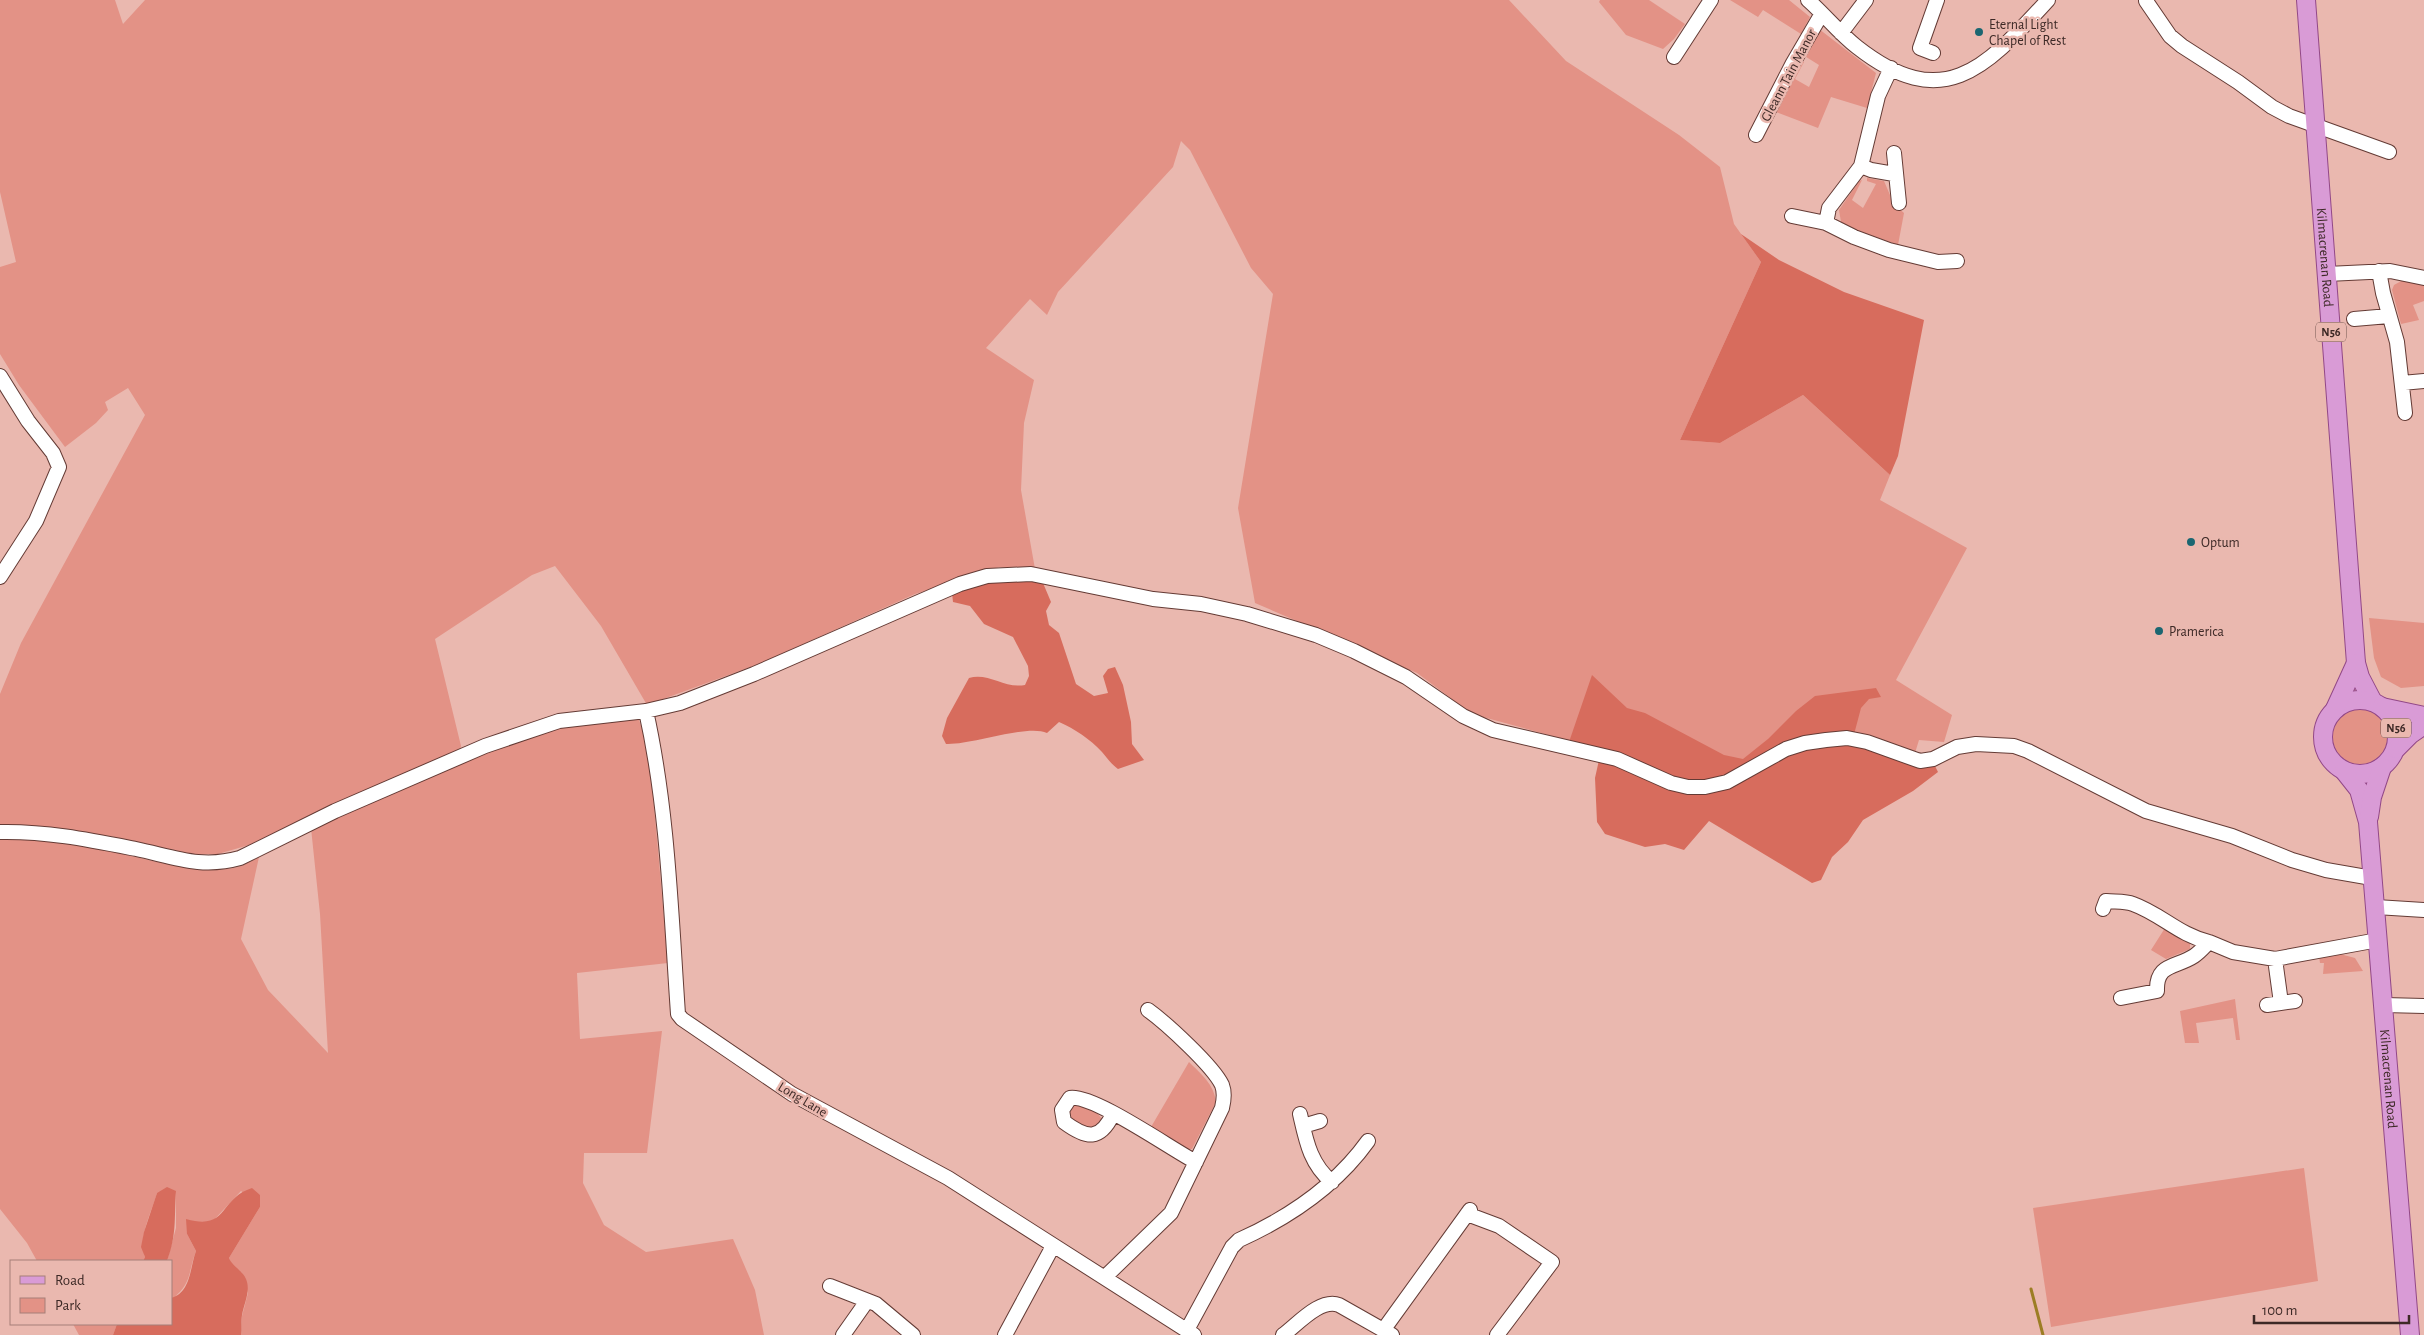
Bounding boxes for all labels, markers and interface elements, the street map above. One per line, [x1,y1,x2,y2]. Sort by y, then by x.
place label: Eternal Light Chapel of Rest [1989,18,2066,48]
marker: Eternal Light Chapel of Rest [1973,26,1985,38]
street label: Gleann Tain Manor [1759,27,1819,124]
street label: Kilmacrenan Road [2314,207,2335,307]
road number: N56 [2316,322,2346,342]
marker: Optum [2185,536,2197,548]
place label: Optum [2201,536,2240,550]
marker: Pramerica [2153,625,2165,637]
place label: Pramerica [2169,625,2225,639]
road number: N56 [2381,718,2411,738]
street label: Kilmacrenan Road [2377,1029,2399,1129]
street label: Long Lane [776,1080,829,1120]
legend [10,1260,172,1325]
text: Road [55,1273,85,1288]
scale bar [2254,1292,2409,1324]
text: Park [55,1298,81,1313]
text: 100 m [2262,1303,2297,1318]

